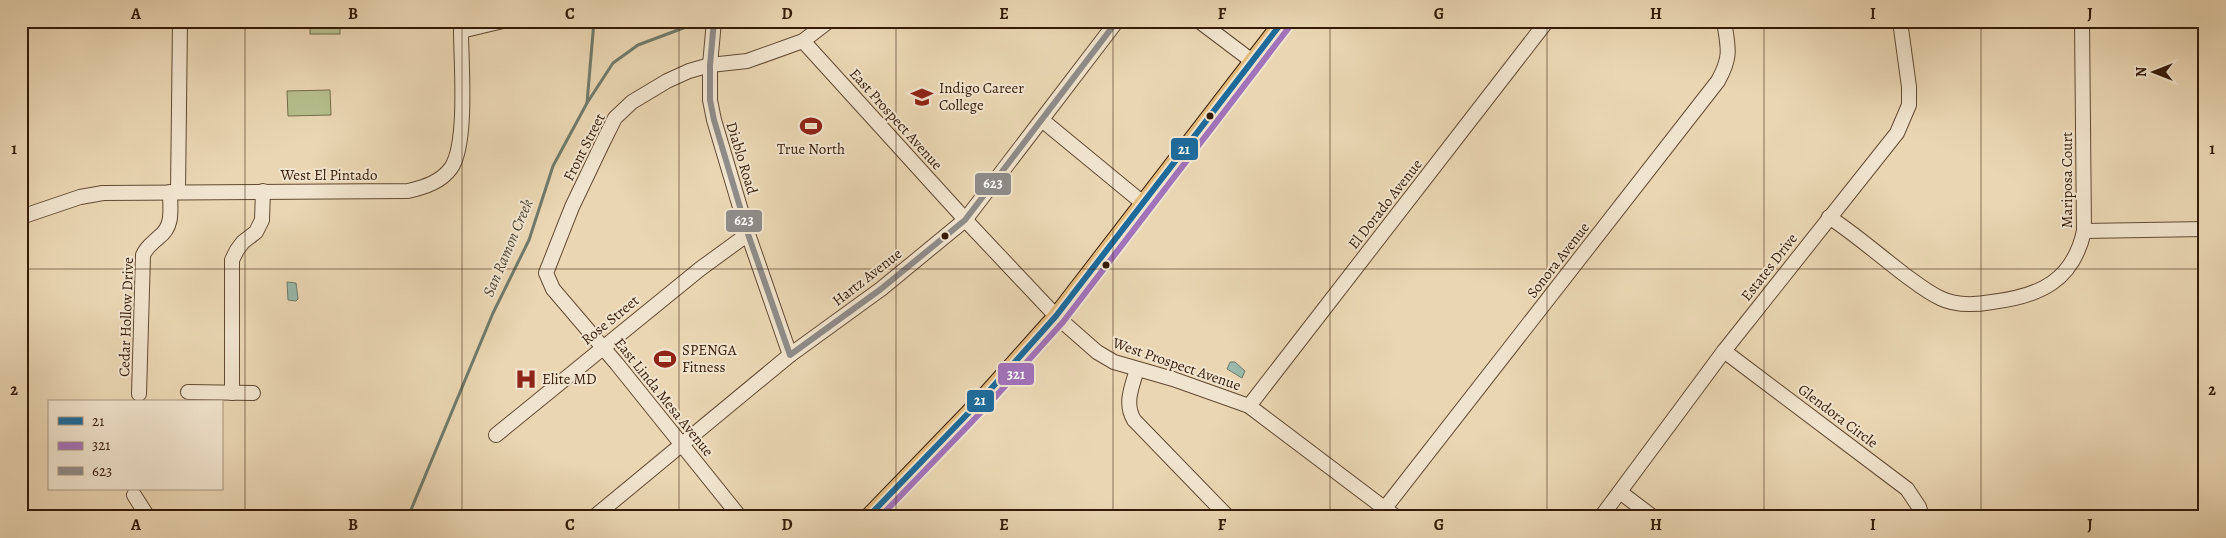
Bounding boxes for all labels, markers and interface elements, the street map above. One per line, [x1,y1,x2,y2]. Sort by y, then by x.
text: A [130,3,142,25]
text: B [348,3,358,25]
text: C [565,3,575,25]
text: D [781,3,793,25]
text: E [999,3,1009,25]
text: F [1218,3,1227,25]
text: G [1434,3,1444,25]
text: H [1650,3,1662,25]
text: I [1870,3,1876,25]
text: J [2087,3,2093,25]
north arrow [2128,48,2178,98]
street label: East Prospect Avenue [845,64,947,174]
text: N [2132,67,2151,77]
place label: Indigo Career College [939,78,1024,115]
school or university icon: Indigo Career College [909,84,935,110]
street label: Front Street [558,110,610,184]
unlabelled marker [1205,111,1215,121]
sports icon: True North [798,113,824,139]
street label: Diablo Road [722,119,763,198]
street label: Mariposa Court [2057,132,2077,228]
line badge: 21 [1170,137,1199,161]
text: 1 [11,138,17,160]
text: 1 [2209,138,2215,160]
place label: True North [777,139,845,159]
text: 21 [1178,140,1190,159]
street label: El Dorado Avenue [1343,155,1427,253]
street label: West El Pintado [279,165,378,185]
line badge: 623 [974,172,1012,196]
text: 623 [983,174,1003,193]
water label: San Ramon Creek [478,196,538,300]
line badge: 623 [725,209,763,233]
text: 623 [734,211,754,230]
street label: Sonora Avenue [1522,218,1594,302]
street label: Estates Drive [1736,229,1802,305]
unlabelled marker [940,231,950,241]
street label: Hartz Avenue [828,243,906,311]
street label: Cedar Hollow Drive [114,257,138,377]
unlabelled marker [1101,260,1111,270]
street label: Rose Street [577,291,643,349]
street label: West Prospect Avenue [1109,332,1244,395]
street label: East Linda Mesa Avenue [610,333,718,461]
place label: SPENGA Fitness [682,340,737,377]
sports icon: SPENGA Fitness [652,346,678,372]
line badge: 321 [997,362,1035,386]
text: 321 [1007,365,1025,384]
hospital icon: Elite MD [513,366,539,392]
place label: Elite MD [542,369,597,389]
text: 2 [10,379,18,401]
street label: Glendora Circle [1794,379,1882,453]
text: 2 [2208,379,2216,401]
line badge: 21 [966,389,995,413]
text: 21 [974,391,986,410]
legend [48,400,222,490]
text: 21 [92,411,104,431]
text: 321 [92,435,111,455]
text: 623 [92,461,112,481]
text: A [130,514,142,536]
text: B [348,514,358,536]
text: C [565,514,575,536]
text: D [781,514,793,536]
text: E [999,514,1009,536]
text: F [1218,514,1227,536]
text: G [1434,514,1444,536]
text: H [1650,514,1662,536]
text: I [1870,514,1876,536]
text: J [2087,514,2093,536]

